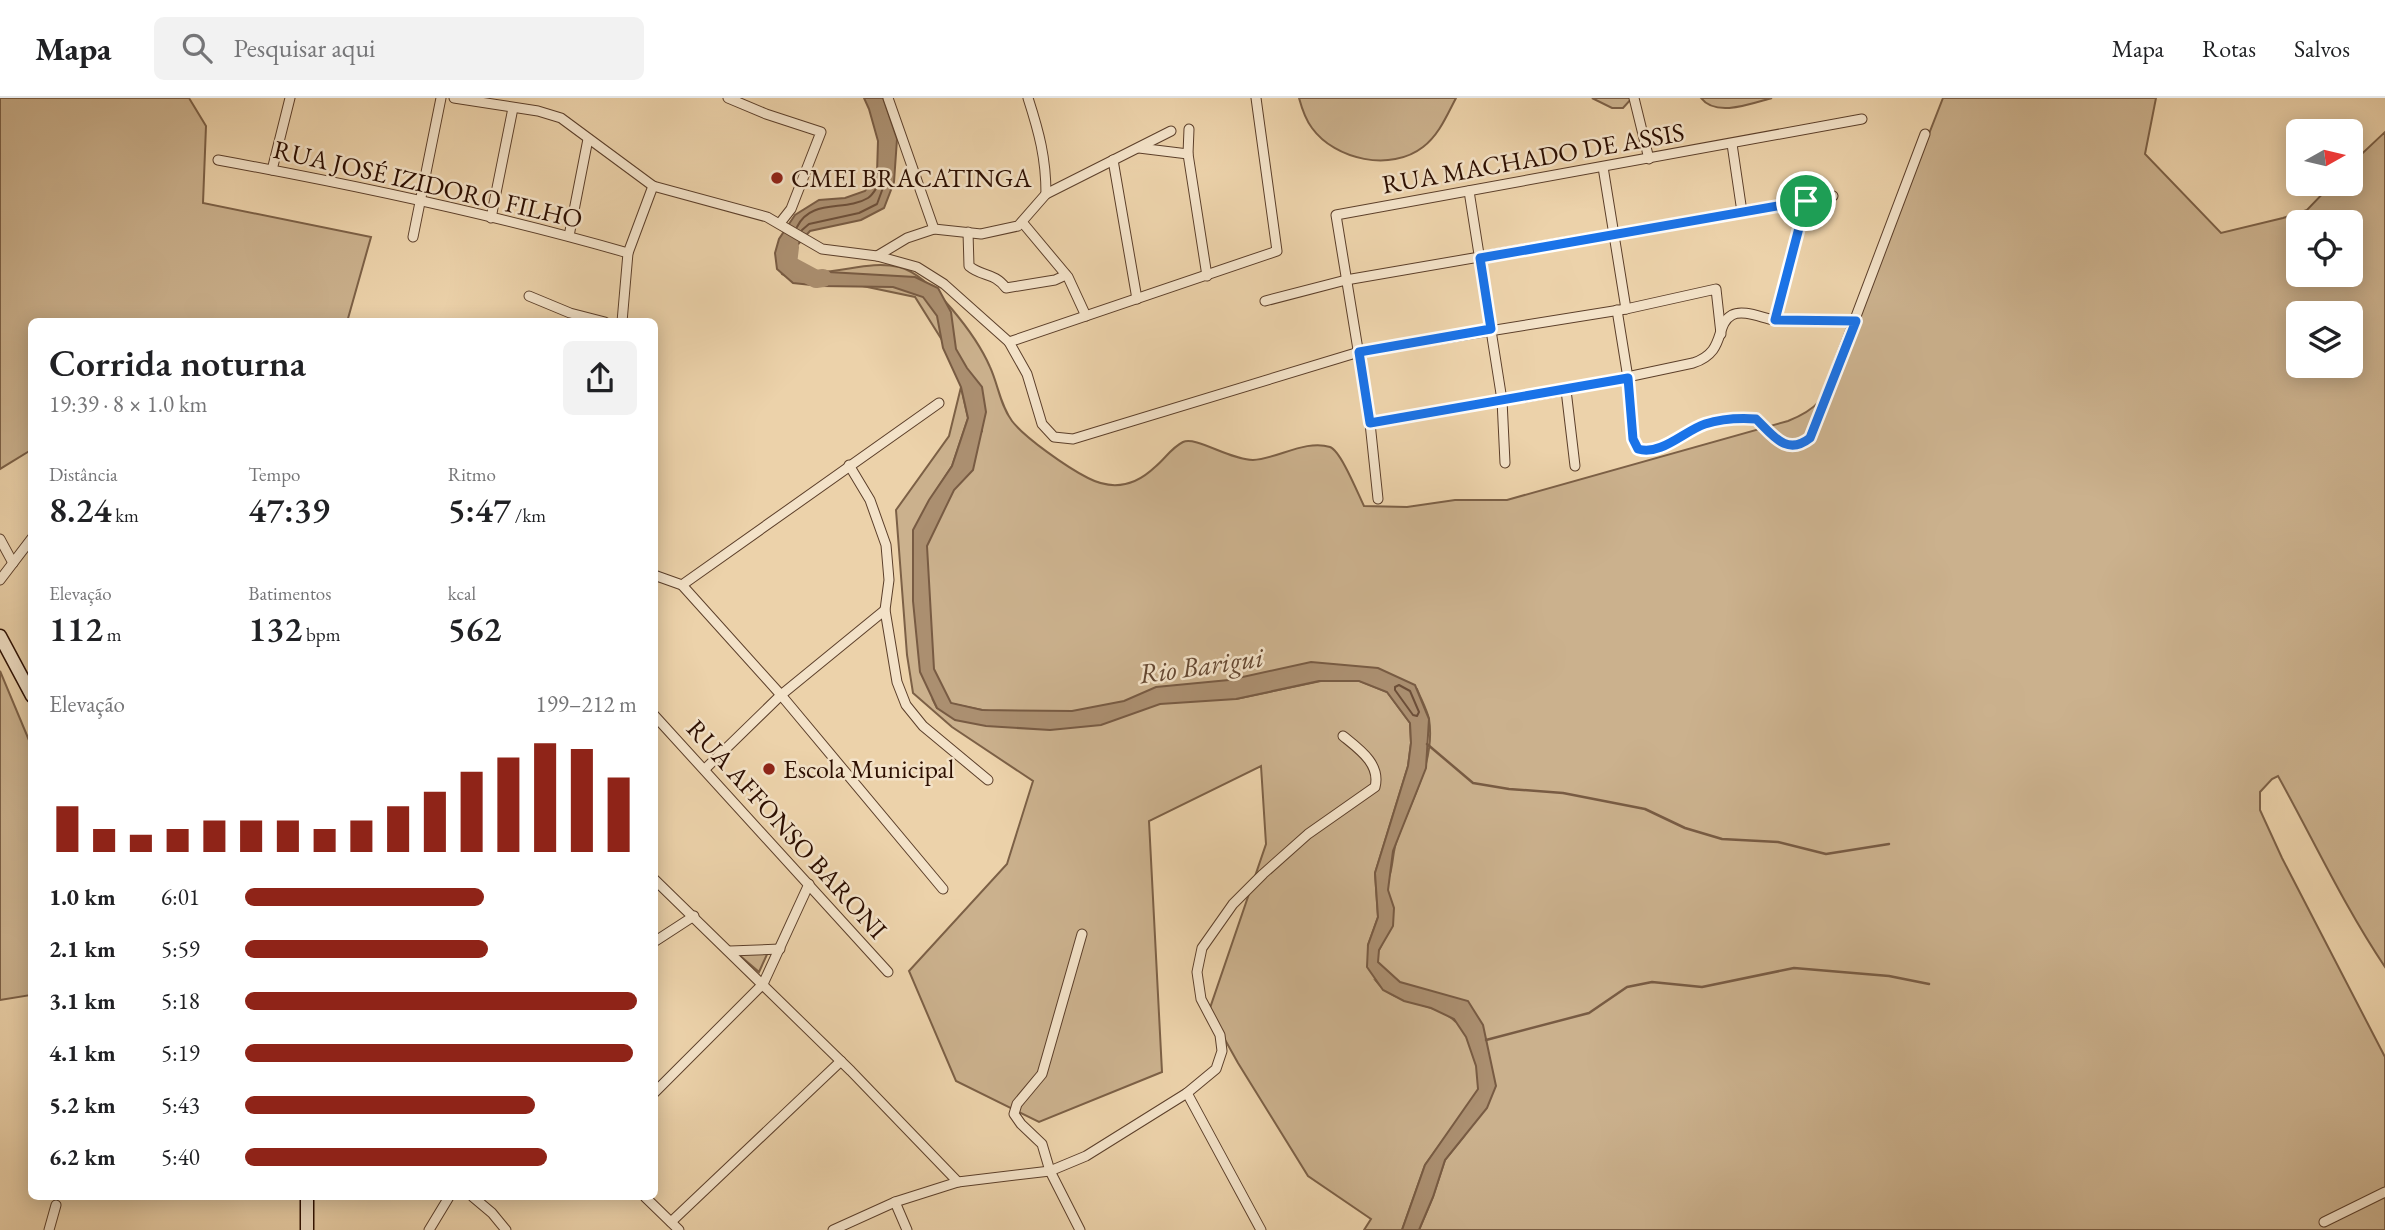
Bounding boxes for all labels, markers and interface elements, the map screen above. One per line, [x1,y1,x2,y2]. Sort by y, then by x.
search box [154,17,644,80]
text: Mapa [35,27,112,70]
icon: search [178,29,216,67]
text: Pesquisar aqui [234,31,376,65]
text: Mapa [2112,33,2164,64]
text: Rotas [2202,33,2256,64]
text: Salvos [2294,33,2350,64]
street label: RUA MACHADO DE ASSIS [1379,115,1687,201]
north arrow [2286,119,2362,196]
map controls [2286,119,2363,378]
street label: RUA JOSÉ IZIDORO FILHO [270,132,586,236]
place label: CMEI BRACATINGA [791,161,1032,195]
marker: CMEI BRACATINGA [769,170,785,186]
pin [1776,171,1836,231]
icon: arrive [1787,182,1825,220]
button: locate [2286,210,2363,287]
button: layers [2286,301,2363,378]
text: Corrida noturna [49,338,306,387]
button: share [563,341,637,415]
text: 19:39 · 8 × 1.0 km [49,389,207,419]
text: Distância [49,462,118,487]
text: Tempo [248,462,301,487]
text: Ritmo [448,462,496,487]
text: 8.24 [49,487,111,532]
text: 47:39 [248,487,330,532]
text: 5:47 [448,487,511,532]
text: km [111,503,139,528]
text: /km [511,503,546,528]
text: Elevação [49,581,112,606]
text: Batimentos [248,581,331,606]
text: kcal [448,581,476,606]
text: 112 [49,606,103,651]
text: 132 [248,606,302,651]
text: 562 [448,606,502,651]
text: m [103,622,121,647]
text: bpm [302,622,340,647]
water label: Rio Barigui [1136,638,1267,692]
text: Elevação [49,689,125,719]
text: 199–212 m [536,689,637,719]
street label: RUA AFFONSO BARONI [679,712,895,946]
place label: Escola Municipal [783,752,954,786]
marker: Escola Municipal [761,761,777,777]
text: 1.0 km [49,882,116,912]
text: 6:01 [161,882,200,912]
text: 2.1 km [49,934,116,964]
text: 5:59 [161,934,200,964]
text: 3.1 km [49,986,116,1016]
text: 5:18 [161,986,200,1016]
text: 4.1 km [49,1038,116,1068]
text: 5:19 [161,1038,200,1068]
text: 5.2 km [49,1090,116,1120]
text: 5:43 [161,1090,200,1120]
text: 6.2 km [49,1142,116,1172]
text: 5:40 [161,1142,200,1172]

